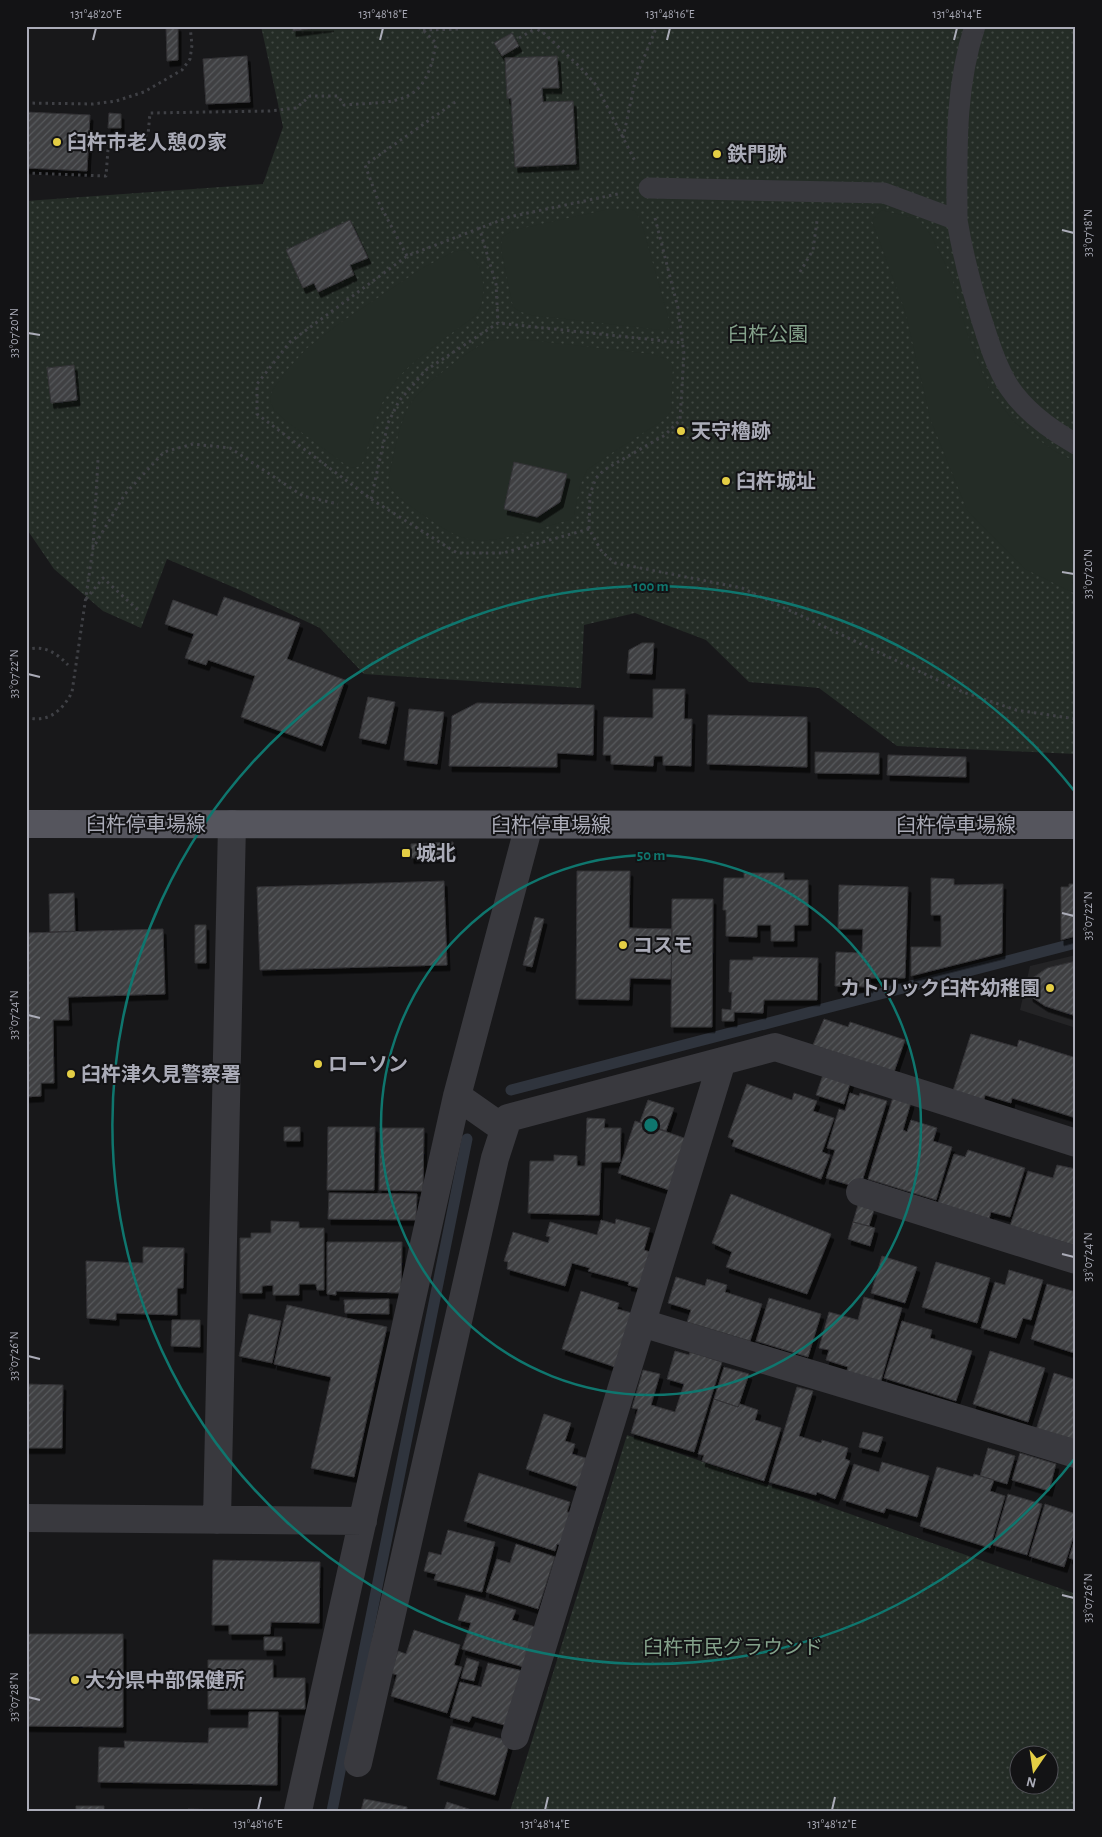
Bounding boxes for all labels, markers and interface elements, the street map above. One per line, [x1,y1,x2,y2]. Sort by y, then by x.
text: 131°48'20"E [70,8,122,20]
text: 131°48'18"E [358,8,408,20]
text: 131°48'16"E [645,8,695,20]
text: 131°48'14"E [932,8,982,20]
place label: 臼杵市老人憩の家 [67,131,227,153]
marker: 臼杵市老人憩の家 [51,136,63,148]
place label: 鉄門跡 [727,143,787,165]
marker: 鉄門跡 [711,148,723,160]
text: 33°07'18"N [1082,209,1094,257]
text: 33°07'20"N [8,308,20,358]
park label: 臼杵公園 [728,324,808,345]
place label: 天守櫓跡 [691,420,771,442]
marker: 天守櫓跡 [675,425,687,437]
place label: 臼杵城址 [736,470,816,492]
marker: 臼杵城址 [720,475,732,487]
text: 33°07'20"N [1082,549,1094,599]
text: 100 m [633,579,669,594]
text: 33°07'22"N [8,649,20,699]
street label: 臼杵停車場線 [86,813,206,835]
street label: 臼杵停車場線 [491,814,611,836]
street label: 臼杵停車場線 [896,814,1016,836]
place label: 城北 [416,842,456,864]
marker: 城北 [400,847,412,859]
text: 50 m [637,848,665,863]
text: 33°07'22"N [1082,891,1094,941]
place label: コスモ [633,936,693,956]
marker: コスモ [617,939,629,951]
place label: カトリック臼杵幼稚園 [840,977,1040,999]
marker: カトリック臼杵幼稚園 [1044,982,1056,994]
text: 33°07'24"N [8,990,20,1040]
place label: ローソン [328,1055,408,1075]
marker: ローソン [312,1058,324,1070]
place label: 臼杵津久見警察署 [81,1063,241,1085]
marker: 臼杵津久見警察署 [65,1068,77,1080]
centre of rings [642,1116,660,1134]
text: 33°07'24"N [1082,1232,1094,1282]
text: 33°07'26"N [8,1331,20,1381]
text: 33°07'26"N [1082,1573,1094,1623]
park label: 臼杵市民グラウンド [643,1637,823,1658]
place label: 大分県中部保健所 [85,1669,245,1691]
text: 33°07'28"N [8,1672,20,1722]
marker: 大分県中部保健所 [69,1674,81,1686]
north arrow [1010,1744,1060,1794]
text: N [1025,1774,1038,1790]
text: 131°48'16"E [233,1818,283,1830]
text: 131°48'14"E [520,1818,570,1830]
text: 131°48'12"E [808,1818,857,1830]

